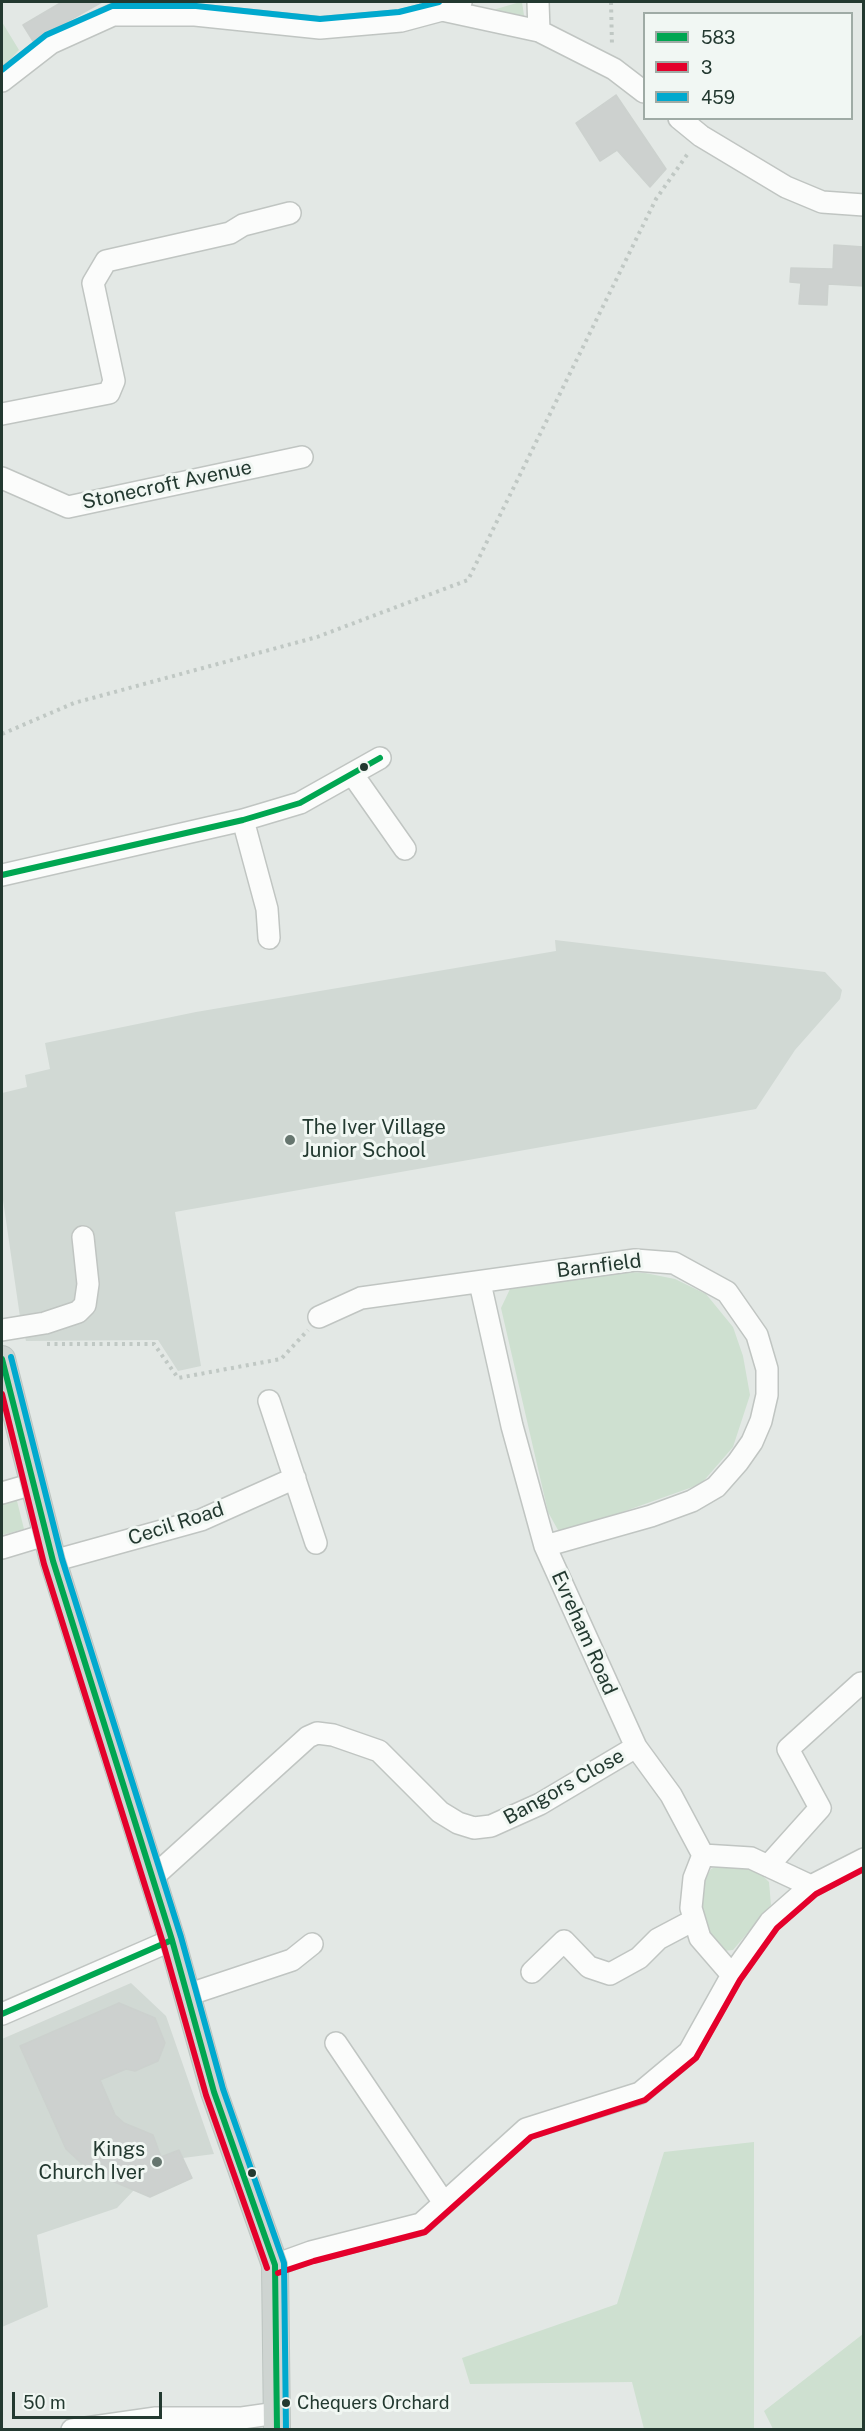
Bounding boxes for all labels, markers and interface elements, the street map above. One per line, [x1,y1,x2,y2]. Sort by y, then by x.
legend [643,12,853,120]
text: 583 [701,27,735,48]
text: 3 [701,57,712,78]
text: 459 [701,87,735,108]
street label: Stonecroft Avenue [80,455,254,515]
unlabelled marker [358,761,370,773]
place label: The Iver Village Junior School [302,1116,446,1163]
marker: The Iver Village Junior School [283,1133,297,1147]
street label: Barnfield [555,1249,643,1283]
street label: Cecil Road [125,1497,227,1551]
street label: Evreham Road [546,1567,622,1699]
street label: Bangors Close [499,1744,629,1830]
place label: Kings Church Iver [38,2138,145,2185]
marker: Kings Church Iver [150,2155,164,2169]
unlabelled marker [246,2167,258,2179]
scale bar [15,2380,165,2418]
text: 50 m [23,2392,66,2413]
place label: Chequers Orchard [297,2392,449,2414]
marker: Chequers Orchard [280,2397,292,2409]

